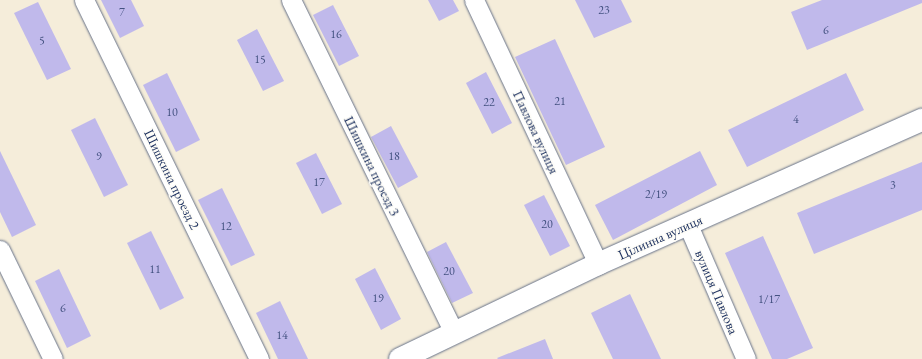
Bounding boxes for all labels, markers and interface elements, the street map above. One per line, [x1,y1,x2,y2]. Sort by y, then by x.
house number: 23 [598,4,610,18]
house number: 7 [119,6,125,20]
house number: 6 [823,24,829,38]
house number: 16 [330,28,342,42]
house number: 5 [39,34,45,48]
house number: 15 [254,53,266,67]
street label: Павлова вулиця [509,88,563,176]
house number: 21 [554,95,566,109]
house number: 22 [483,96,495,110]
house number: 10 [166,106,178,120]
street label: Шишкина проезд 3 [341,113,403,219]
house number: 4 [793,113,799,127]
street label: Шишкина проезд 2 [141,126,203,232]
house number: 9 [96,150,102,164]
house number: 18 [388,150,400,164]
house number: 17 [313,176,325,190]
house number: 3 [890,179,896,193]
house number: 2/19 [645,188,667,202]
street label: Цілинна вулиця [615,211,705,263]
house number: 20 [541,218,553,232]
house number: 12 [220,220,232,234]
street label: вулиця Павлова [692,247,742,337]
house number: 11 [149,263,161,277]
house number: 20 [443,265,455,279]
house number: 19 [372,292,384,306]
house number: 1/17 [758,293,780,307]
house number: 6 [60,302,66,316]
house number: 14 [276,329,288,343]

